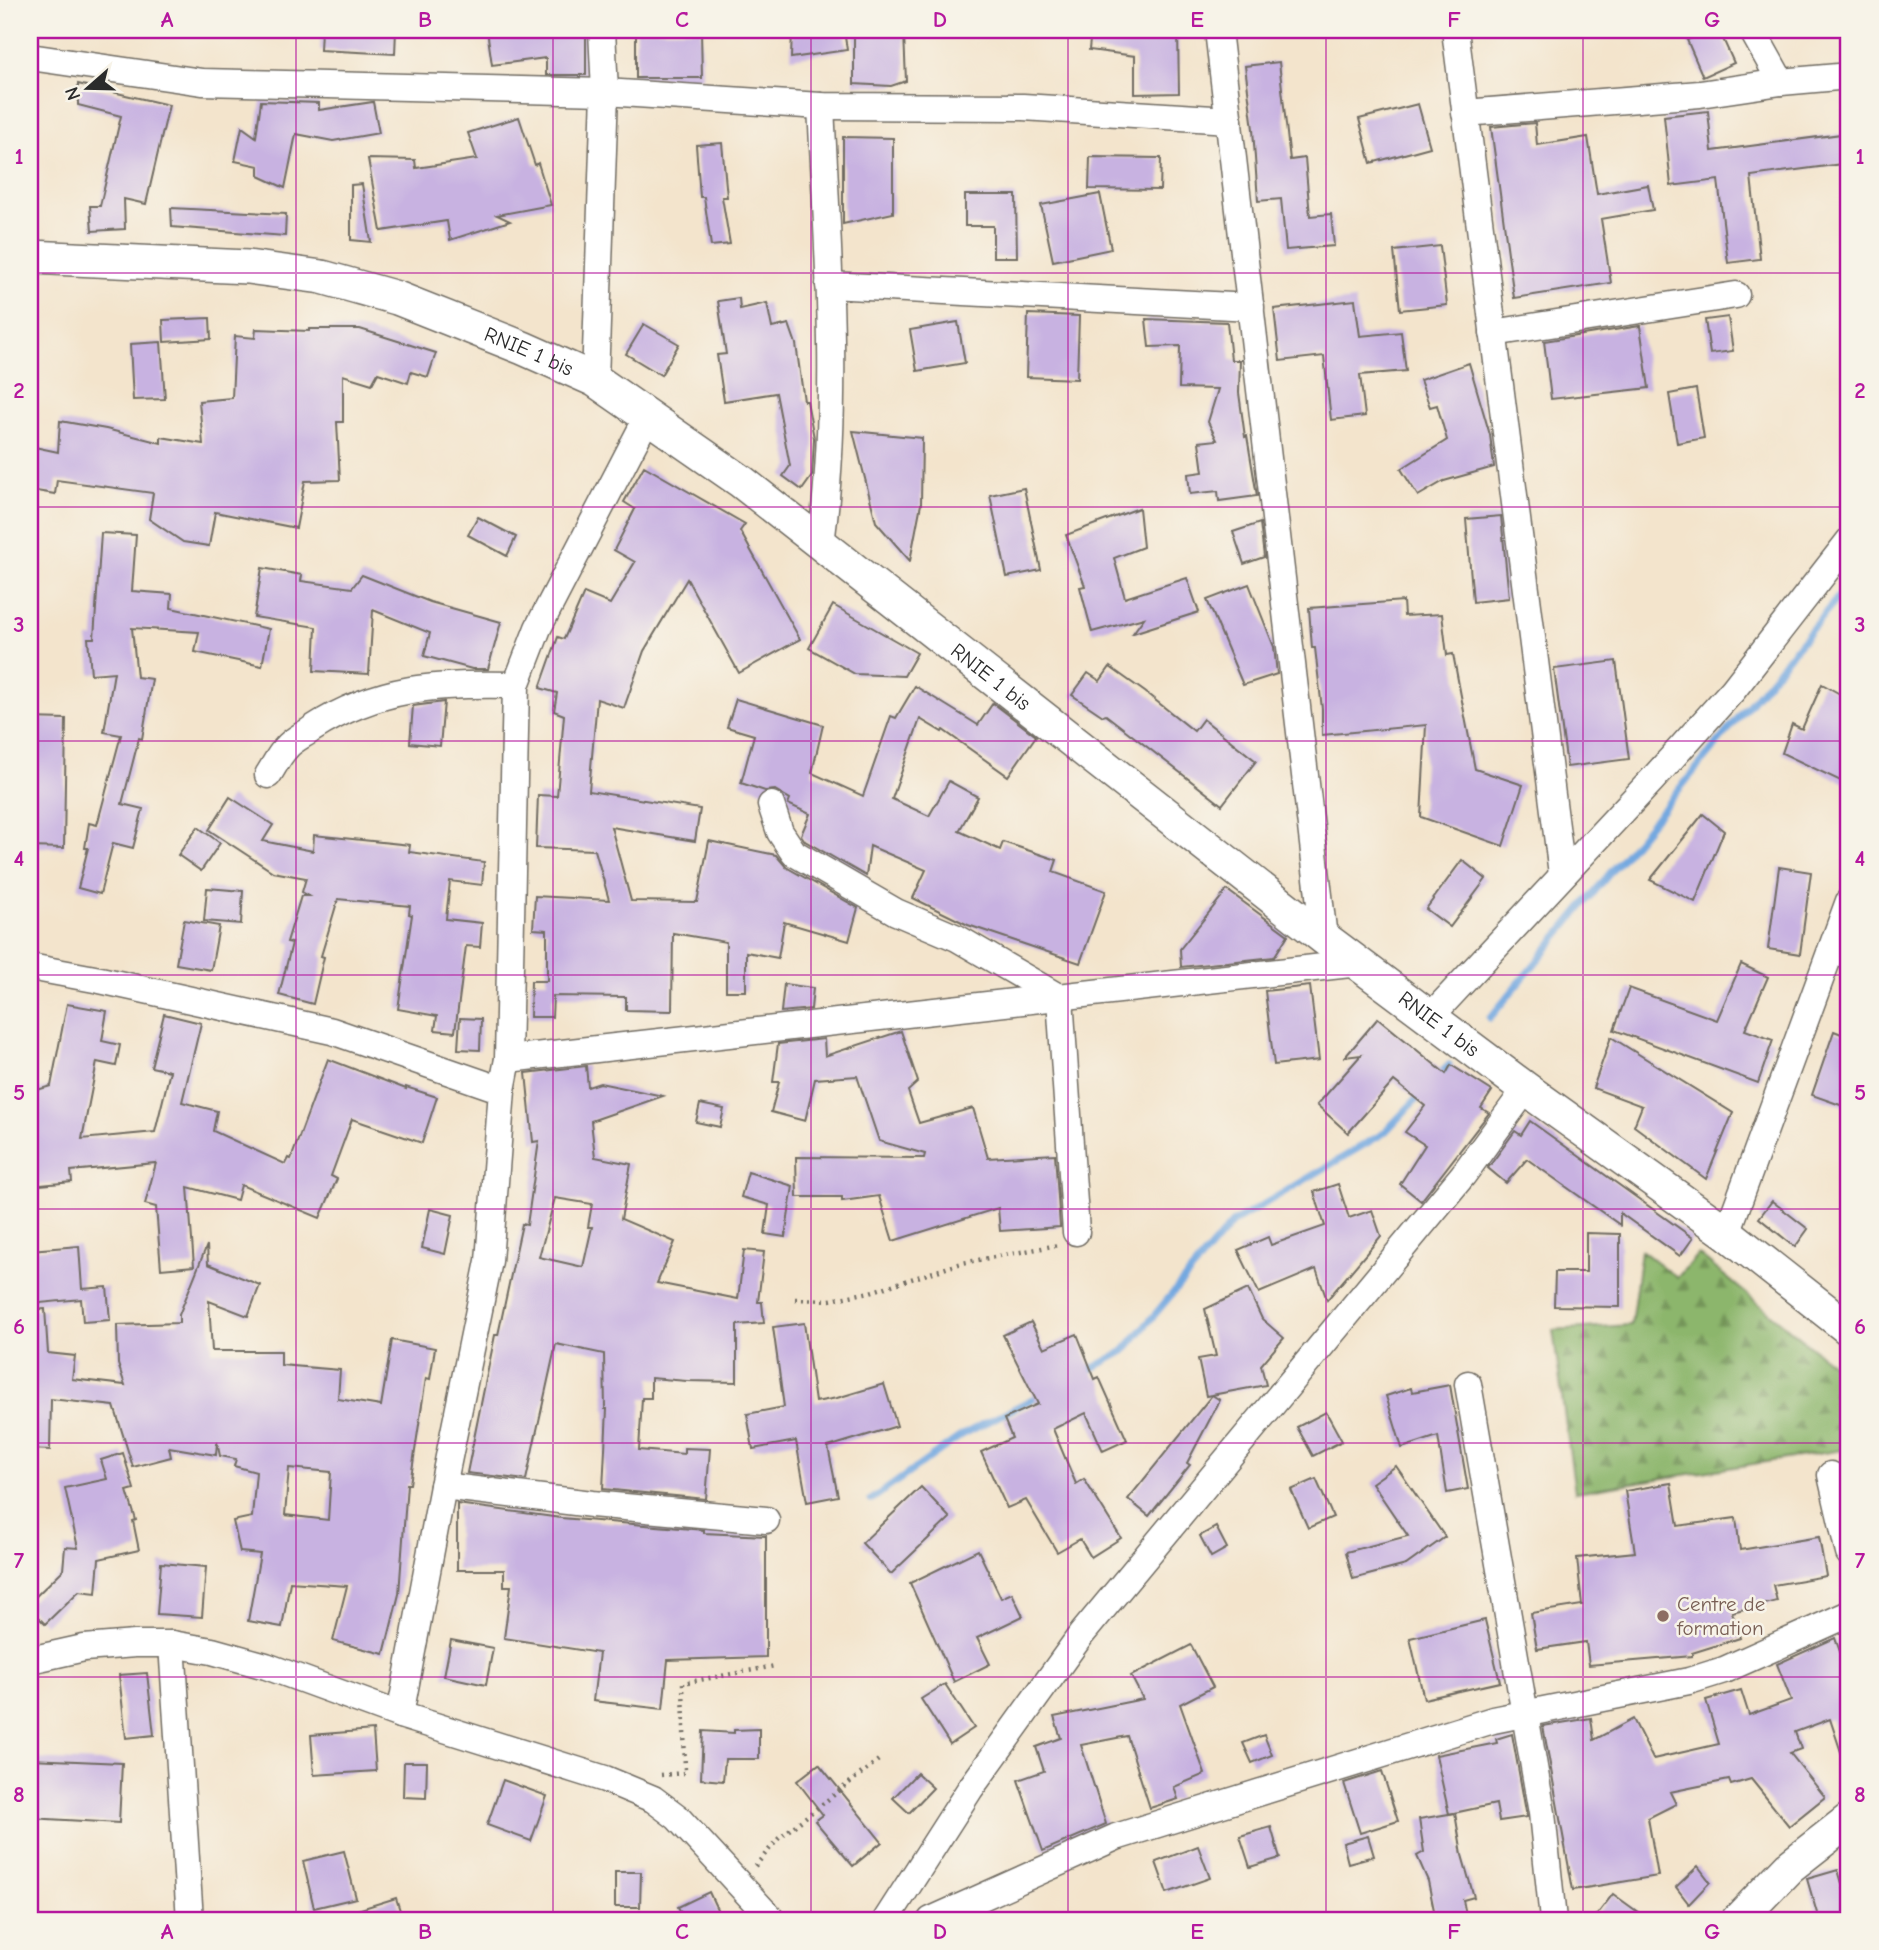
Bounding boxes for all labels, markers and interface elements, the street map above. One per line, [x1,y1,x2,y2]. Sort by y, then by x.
text: A [161,6,174,33]
text: B [418,6,432,33]
text: C [675,6,689,33]
text: D [933,6,947,33]
text: E [1190,6,1204,33]
text: F [1447,6,1461,33]
text: G [1704,6,1720,33]
north arrow [52,52,122,122]
text: N [61,84,85,103]
text: 1 [14,143,24,170]
text: 1 [1855,143,1865,170]
street label: RNIE 1 bis [481,322,577,381]
text: 2 [13,377,25,404]
text: 2 [1854,377,1866,404]
text: 3 [13,611,25,638]
text: 3 [1854,611,1866,638]
street label: RNIE 1 bis [946,638,1035,715]
text: 4 [14,845,25,872]
text: 4 [1855,845,1866,872]
street label: RNIE 1 bis [1394,986,1484,1062]
text: 5 [13,1079,25,1106]
text: 5 [1854,1079,1866,1106]
text: 6 [13,1313,25,1340]
text: 6 [1854,1313,1866,1340]
text: 7 [14,1547,25,1574]
text: 7 [1855,1547,1866,1574]
place label: Centre de formation [1676,1592,1765,1640]
marker: Centre de formation [1655,1608,1671,1624]
text: 8 [13,1781,25,1808]
text: 8 [1854,1781,1866,1808]
text: A [161,1918,174,1945]
text: B [418,1918,432,1945]
text: C [675,1918,689,1945]
text: D [933,1918,947,1945]
text: E [1190,1918,1204,1945]
text: F [1447,1918,1461,1945]
text: G [1704,1918,1720,1945]

